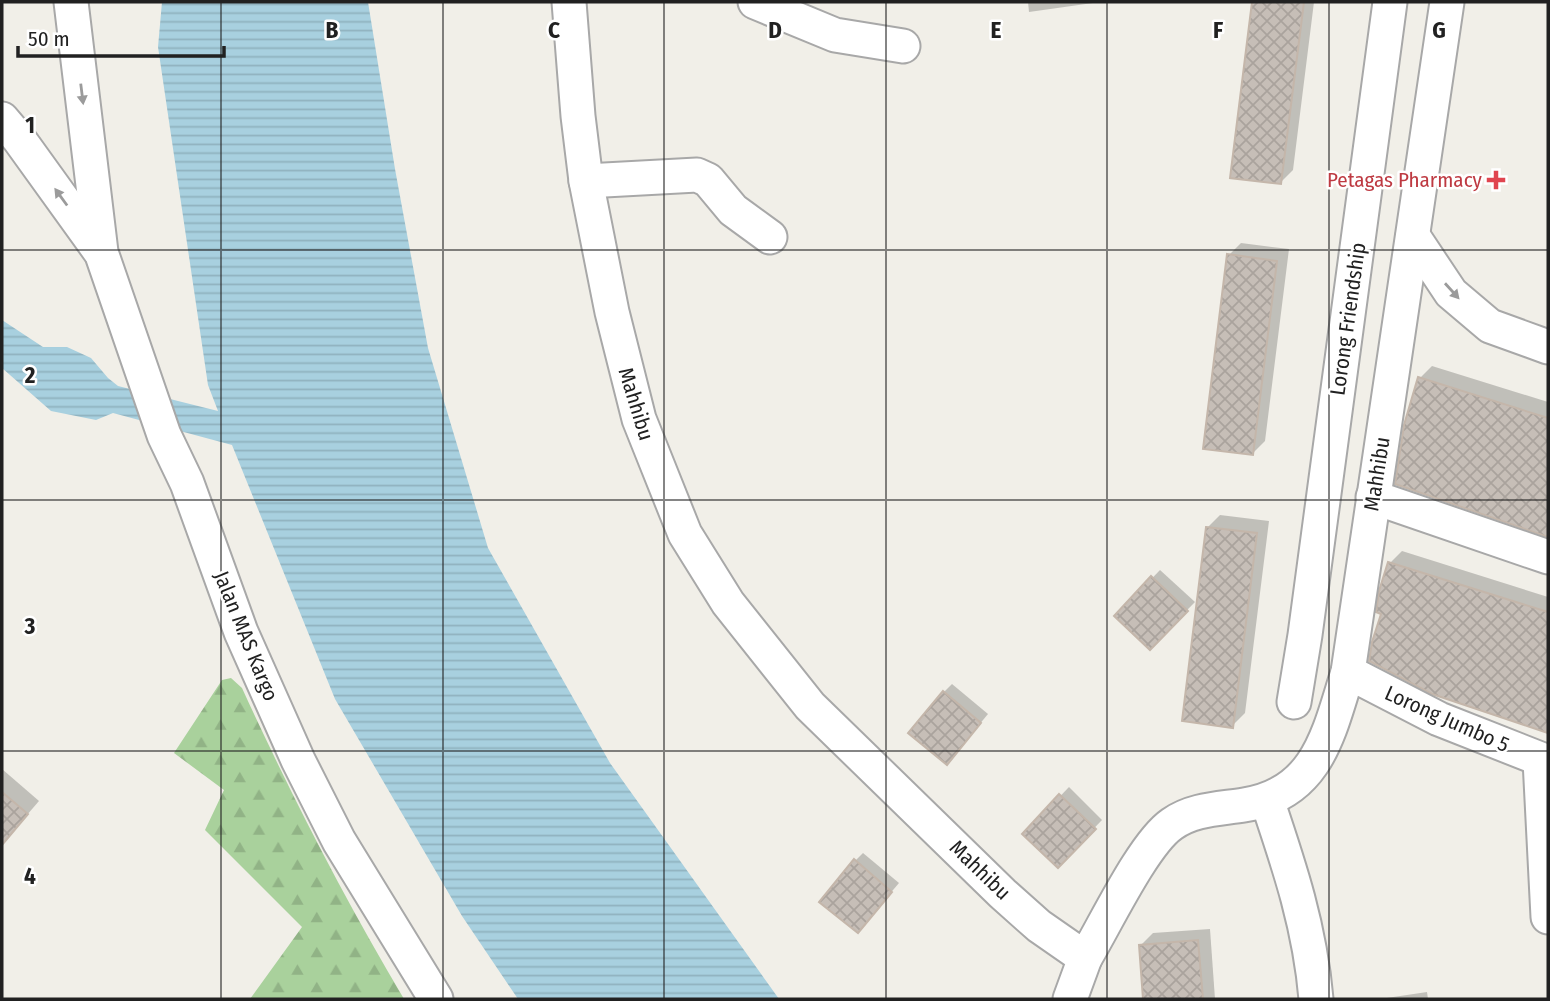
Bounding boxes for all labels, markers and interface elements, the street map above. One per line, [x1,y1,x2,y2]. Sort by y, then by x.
scale bar [18,14,224,58]
text: B [326,16,339,44]
text: C [548,16,560,44]
text: D [768,16,782,44]
text: E [991,16,1002,44]
text: F [1213,16,1223,44]
text: G [1432,16,1446,44]
text: 50 m [28,26,70,52]
one-way arrow [76,83,87,105]
text: 1 [25,111,35,139]
place label: Petagas Pharmacy [1327,167,1483,193]
marker: Petagas Pharmacy [1488,172,1504,188]
one-way arrow [54,188,68,206]
street label: Lorong Friendship [1324,241,1372,397]
one-way arrow [1444,283,1459,300]
text: 2 [24,361,36,389]
street label: Mahhibu [613,364,659,444]
street label: Mahhibu [1358,435,1396,513]
street label: Jalan MAS Kargo [208,567,284,705]
text: 3 [24,612,36,640]
street label: Lorong Jumbo 5 [1381,680,1513,758]
street label: Mahhibu [944,835,1016,905]
text: 4 [24,862,36,890]

